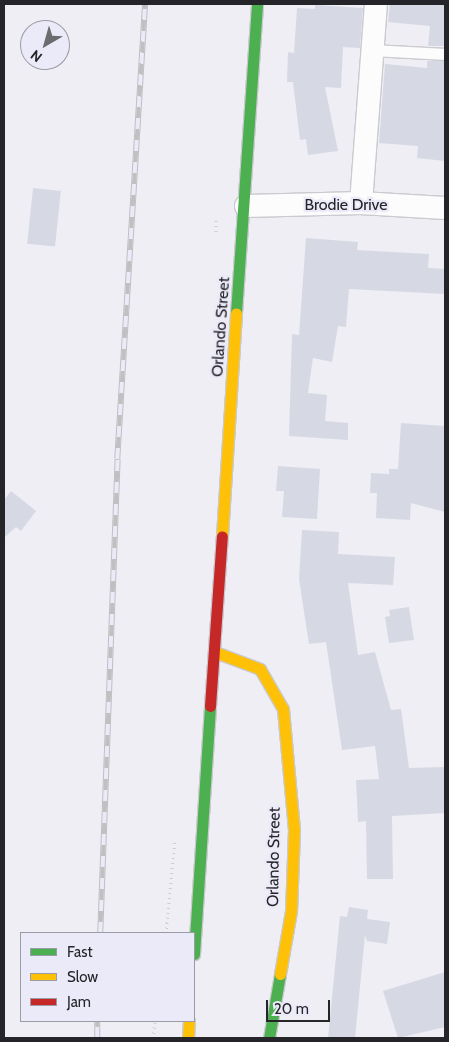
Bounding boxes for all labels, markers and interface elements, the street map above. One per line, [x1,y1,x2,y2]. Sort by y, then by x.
north arrow [20,20,70,70]
text: N [27,46,46,66]
street label: Brodie Drive [304,195,388,215]
street label: Orlando Street [208,276,234,378]
street label: Orlando Street [264,807,284,907]
legend [20,932,195,1022]
text: Fast [67,943,92,961]
text: Slow [67,968,98,986]
scale bar [269,990,333,1022]
text: Jam [67,993,91,1011]
text: 20 m [274,1000,309,1018]

